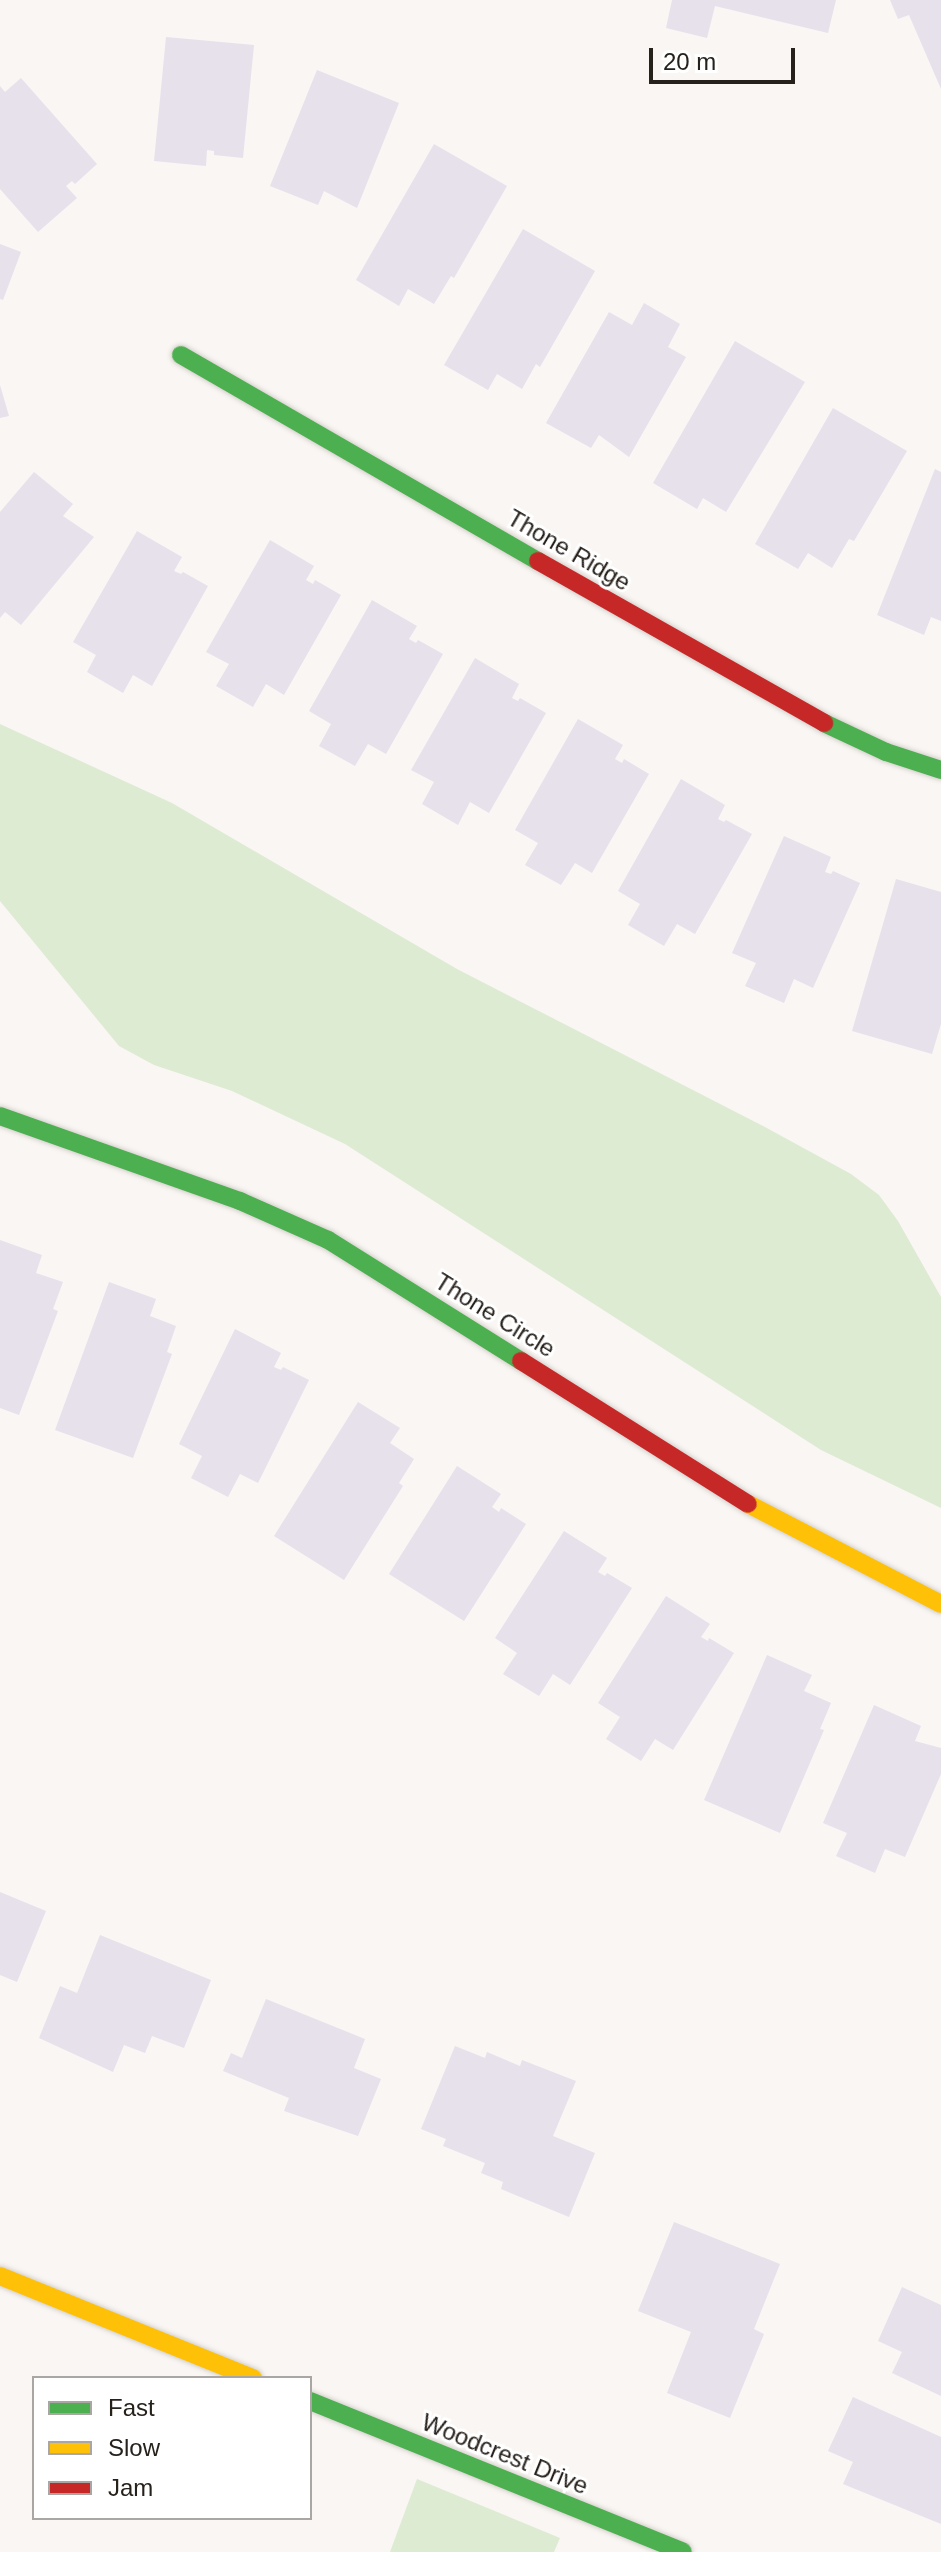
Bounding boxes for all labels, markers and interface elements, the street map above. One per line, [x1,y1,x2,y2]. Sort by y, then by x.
scale bar [653,32,799,82]
text: 20 m [663,48,716,75]
street label: Thone Ridge [502,503,636,597]
street label: Thone Circle [430,1267,560,1363]
legend [32,2376,312,2520]
text: Fast [108,2394,155,2421]
street label: Woodcrest Drive [418,2408,592,2500]
text: Slow [108,2434,160,2461]
text: Jam [108,2474,153,2501]

